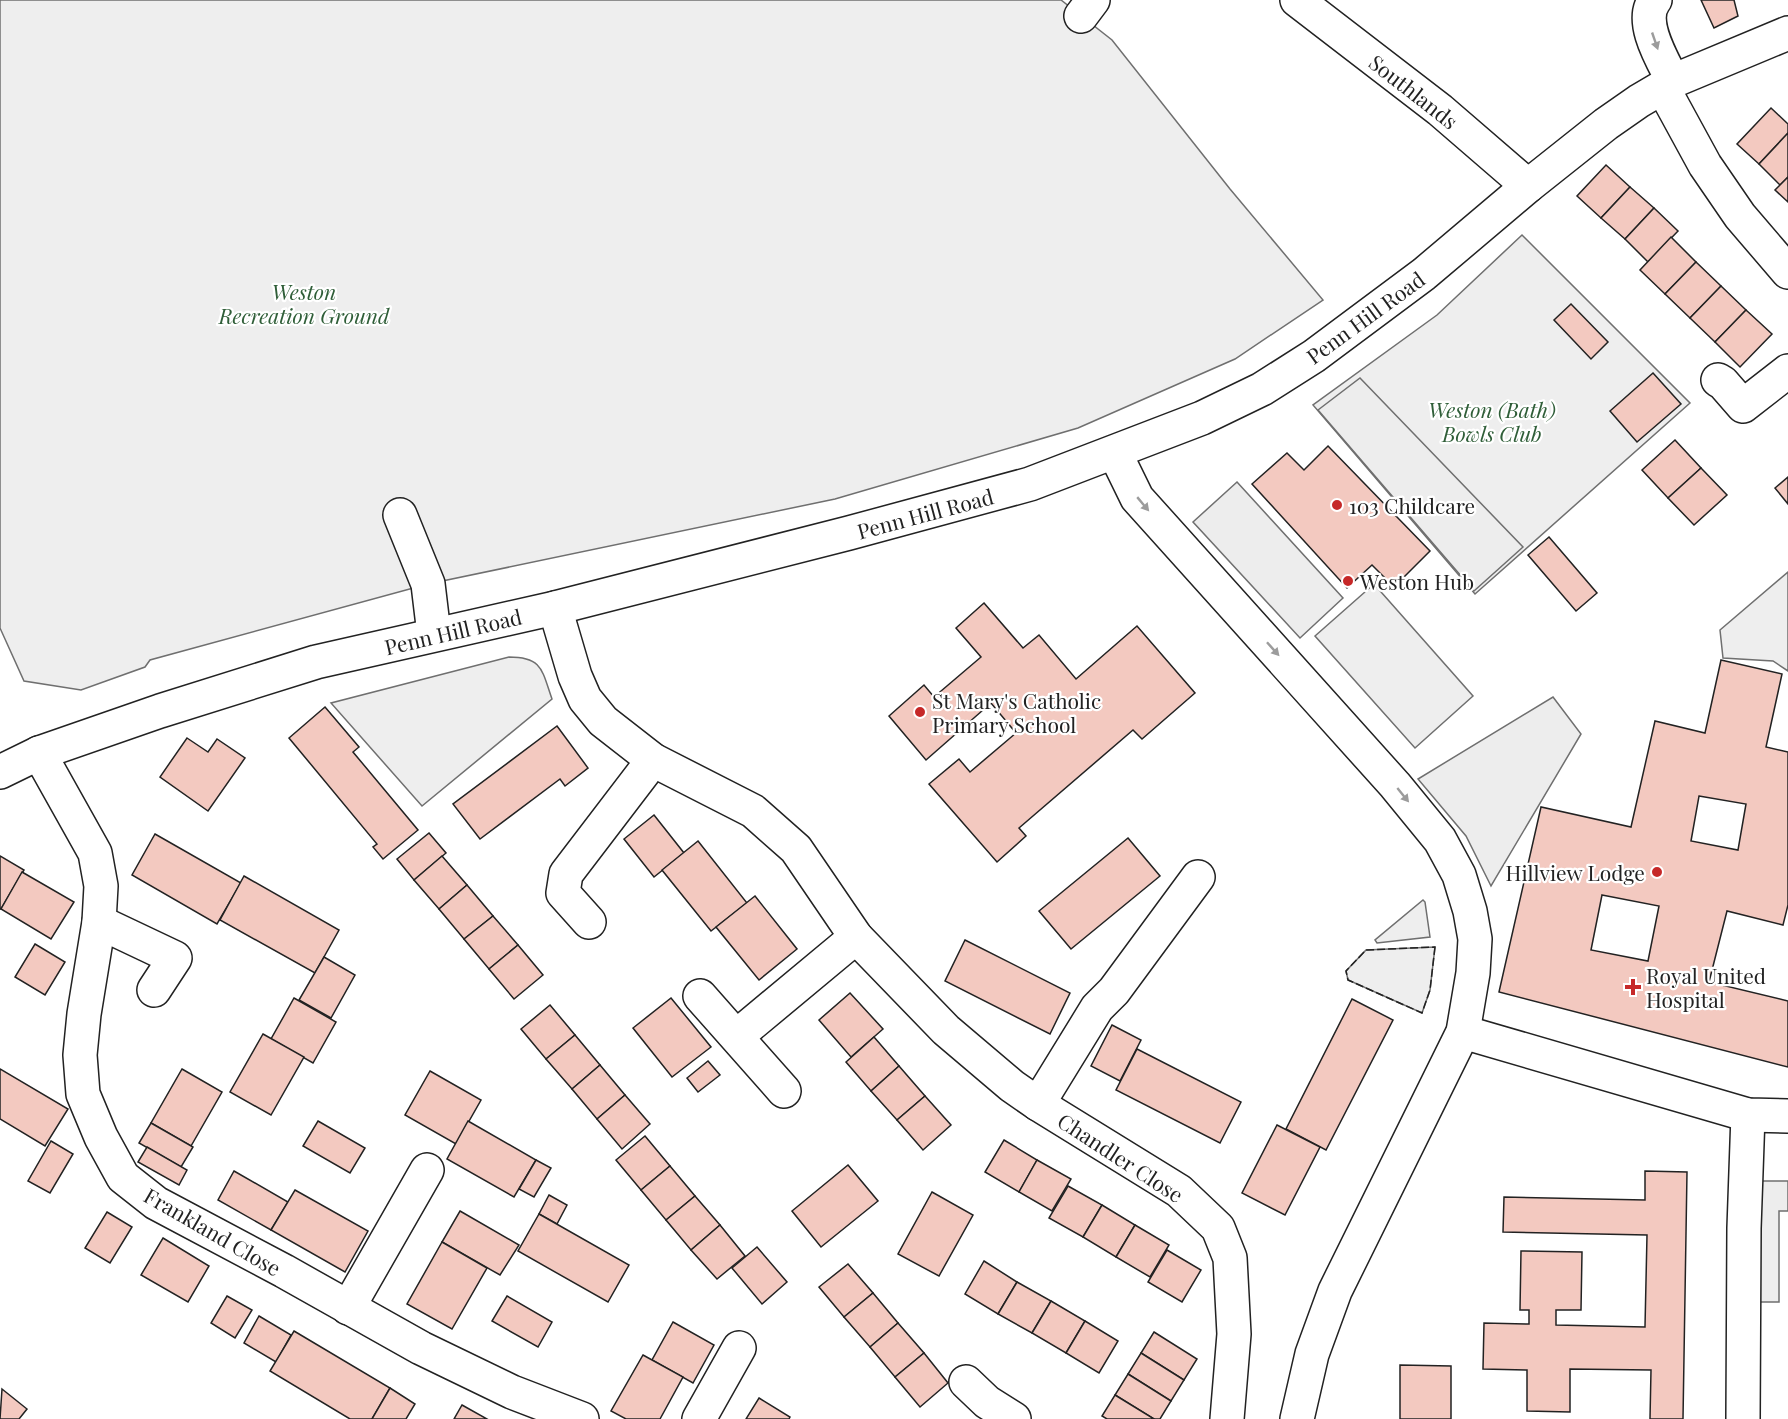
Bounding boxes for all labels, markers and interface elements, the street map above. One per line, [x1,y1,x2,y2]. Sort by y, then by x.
one-way arrow [1650,33,1660,51]
street label: Southlands [1364,48,1464,134]
street label: Penn Hill Road [1300,265,1430,369]
park label: Weston Recreation Ground [218,277,390,329]
park label: Weston (Bath) Bowls Club [1428,395,1556,447]
street label: Penn Hill Road [854,481,996,545]
place label: 103 Childcare [1349,491,1475,519]
one-way arrow [1136,496,1149,512]
marker: 103 Childcare [1330,498,1344,512]
place label: Weston Hub [1359,567,1474,595]
marker: Weston Hub [1341,574,1355,588]
street label: Penn Hill Road [382,602,524,660]
one-way arrow [1266,641,1279,656]
place label: St Mary's Catholic Primary School [932,686,1101,738]
marker: St Mary's Catholic Primary School [913,705,927,719]
one-way arrow [1396,787,1409,803]
place label: Hillview Lodge [1506,858,1645,886]
marker: Hillview Lodge [1650,865,1664,879]
place label: Royal United Hospital [1646,961,1766,1013]
marker: Royal United Hospital [1624,978,1642,996]
street label: Chandler Close [1053,1106,1189,1208]
street label: Frankland Close [140,1181,286,1281]

